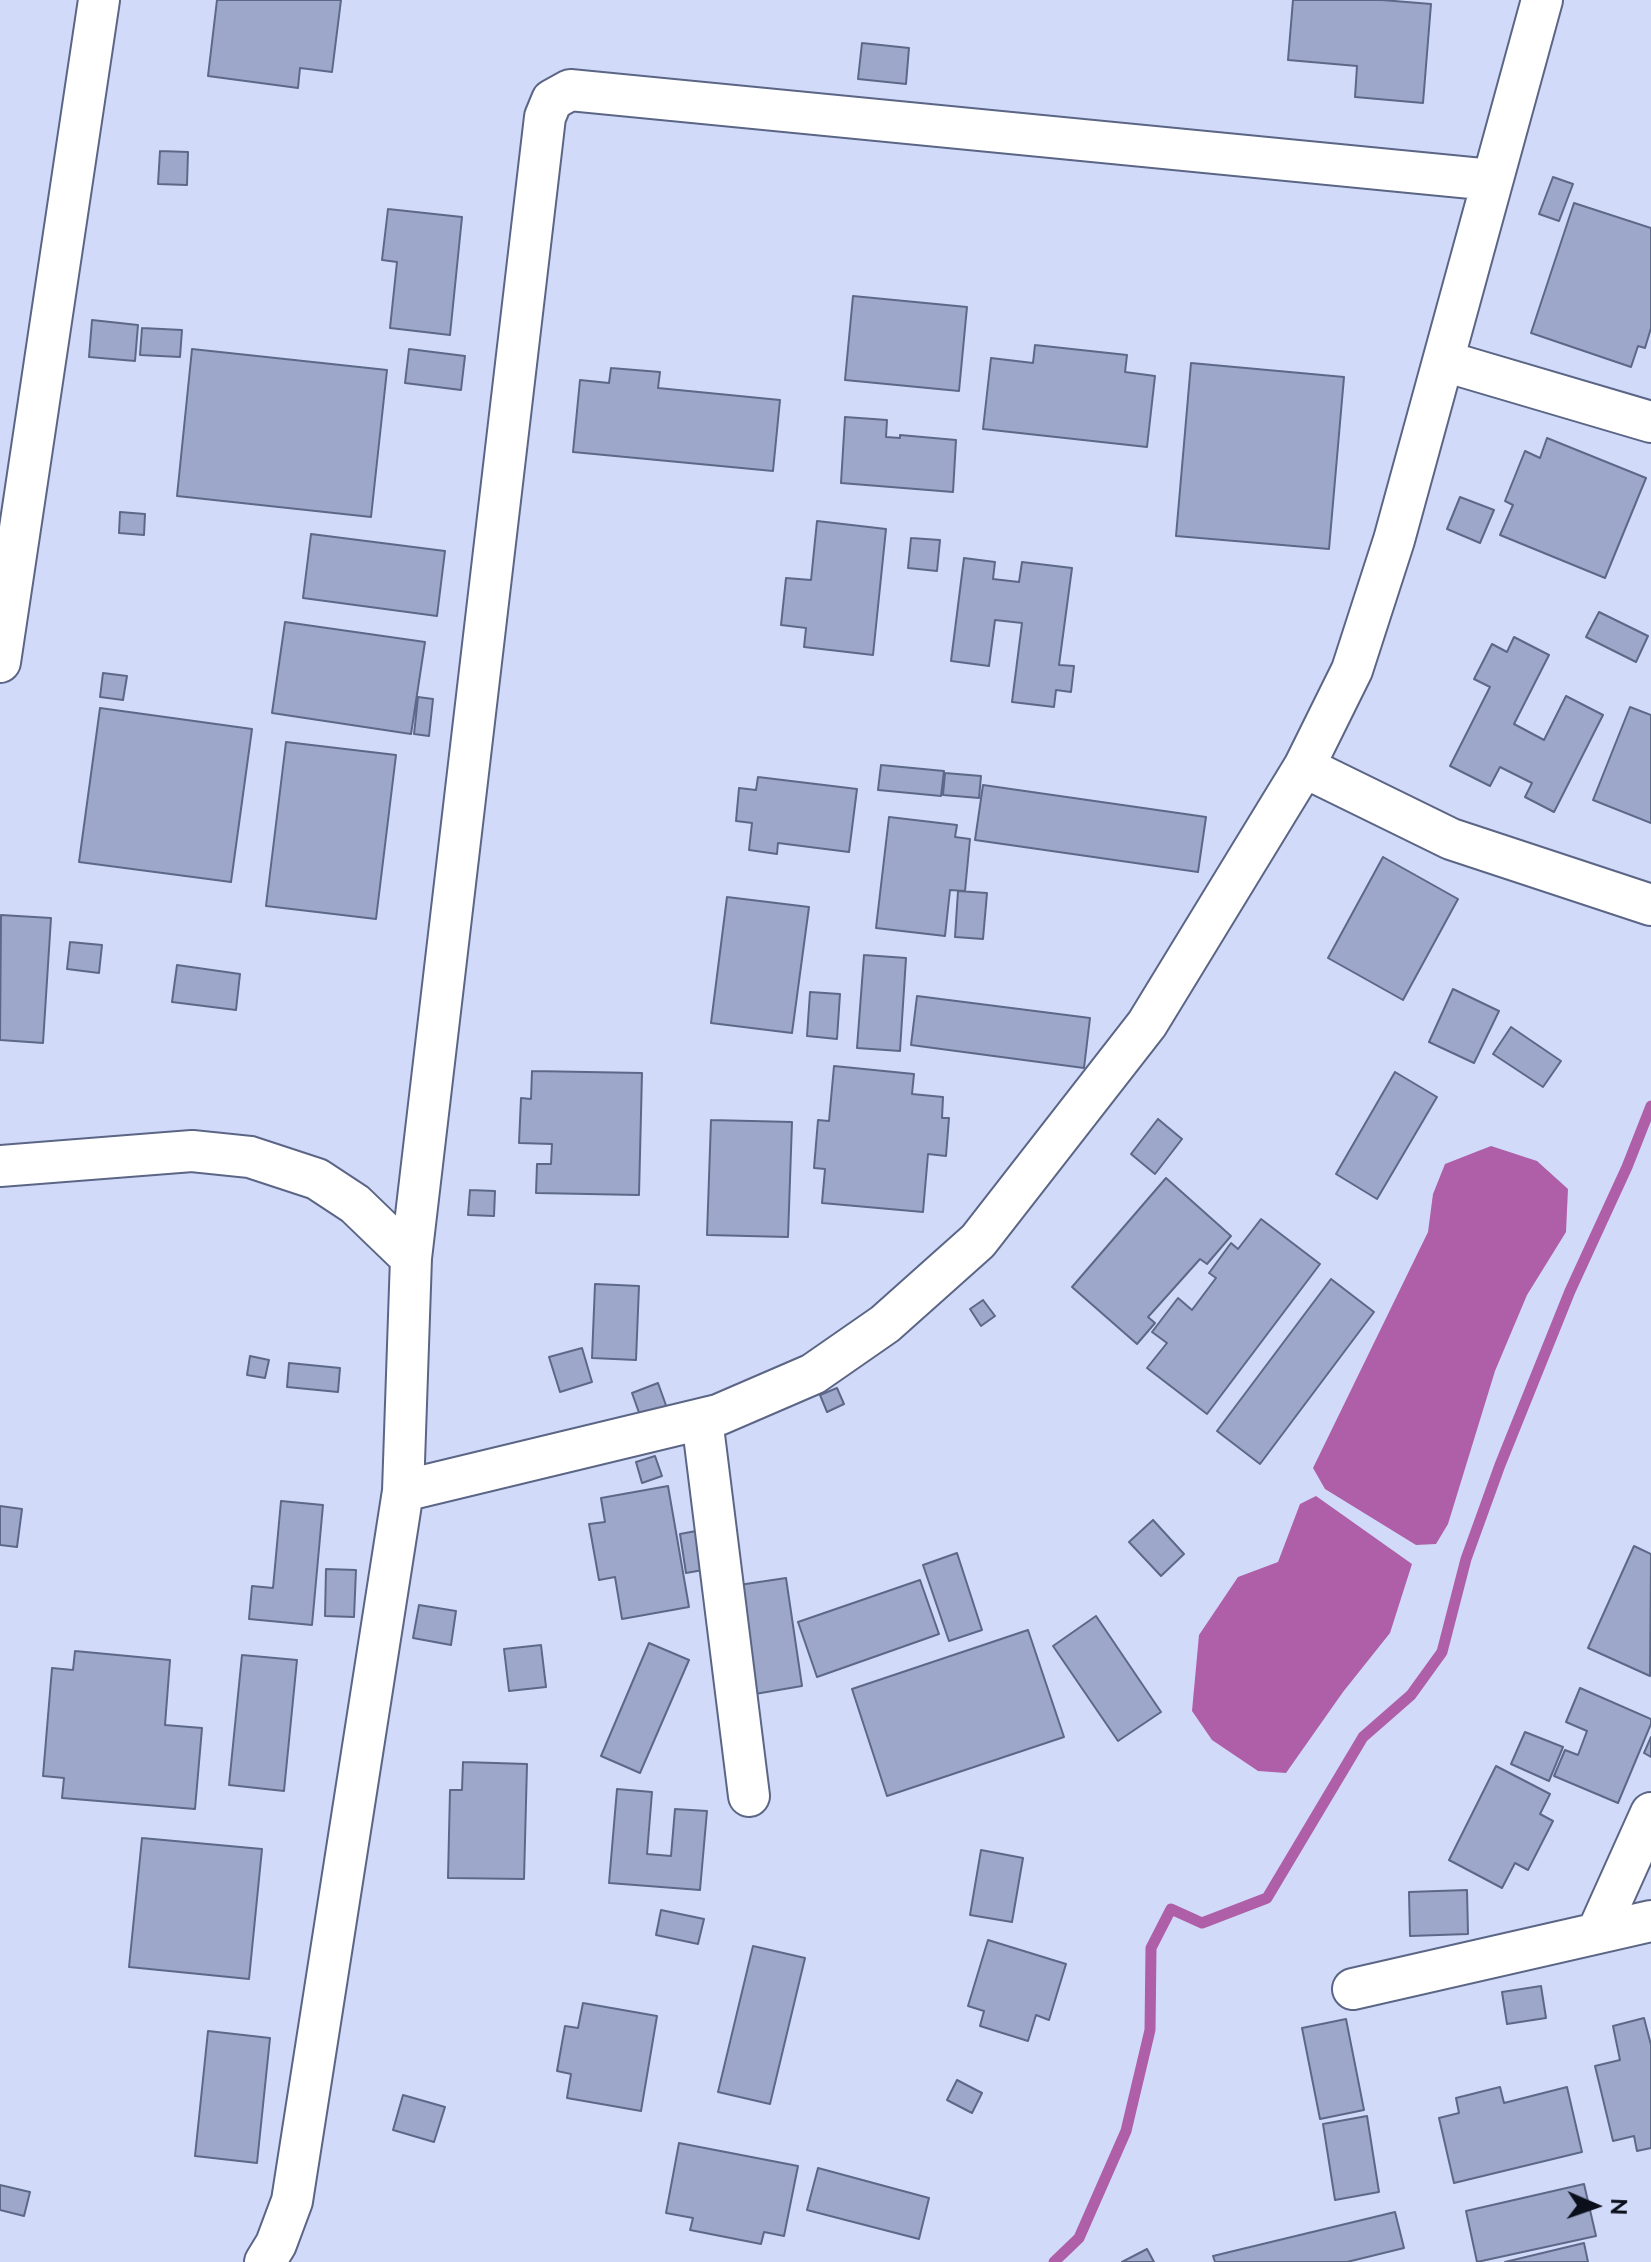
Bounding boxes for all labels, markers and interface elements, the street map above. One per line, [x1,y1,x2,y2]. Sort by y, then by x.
north arrow [1555,2166,1635,2246]
text: N [1606,2198,1632,2216]

